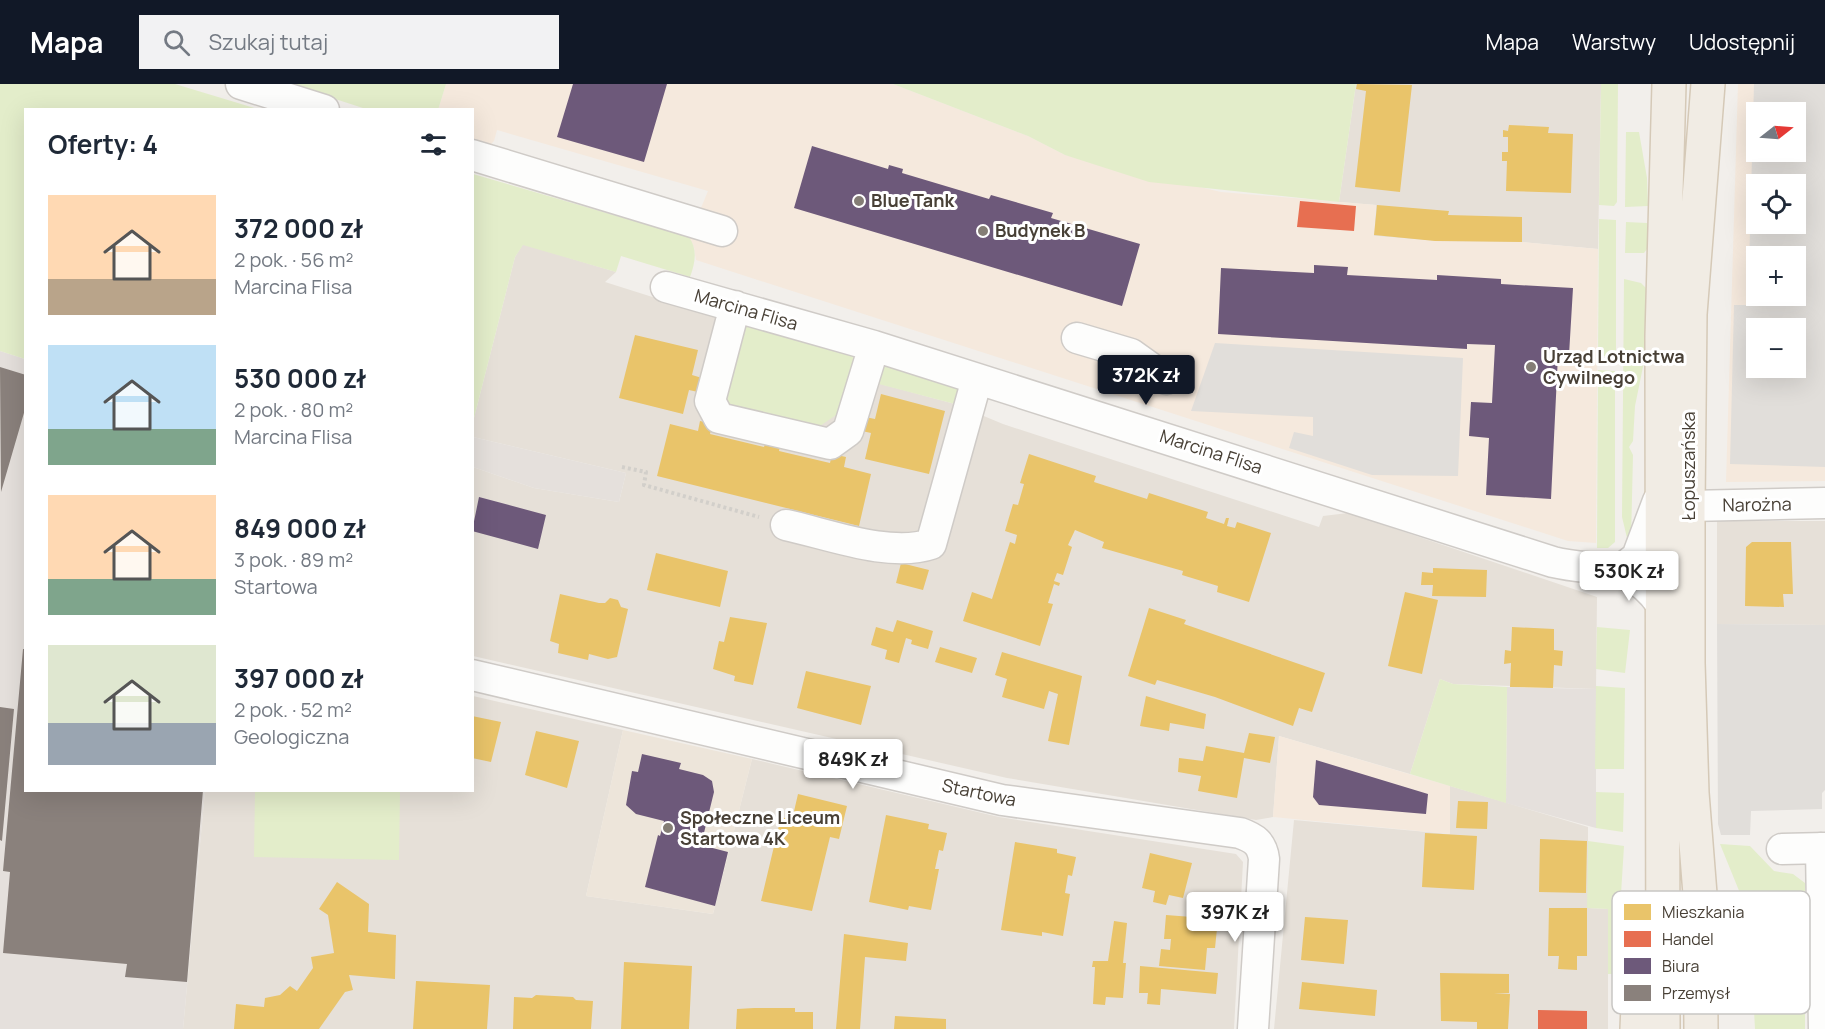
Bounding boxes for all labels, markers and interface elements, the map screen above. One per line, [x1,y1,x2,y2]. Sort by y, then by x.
search box [139,15,559,69]
text: Mapa [30,23,103,61]
icon: search [160,26,193,59]
text: Szukaj tutaj [208,27,328,57]
text: Mapa [1486,28,1539,56]
text: Warstwy [1572,28,1656,56]
text: Udostępnij [1689,28,1795,56]
north arrow [1746,102,1806,162]
map controls [1746,102,1806,378]
text: Oferty: 4 [48,126,158,162]
icon: filters [417,128,450,161]
button: locate [1746,174,1806,234]
place label: Blue Tank [871,188,955,212]
marker: Blue Tank [852,194,866,208]
text: 372 000 zł [234,210,363,246]
place label: Budynek B [995,218,1085,242]
icon: home [96,219,168,291]
marker: Budynek B [976,224,990,238]
text: 2 pok. · 56 m² [234,246,354,273]
button: + [1746,246,1806,306]
text: Marcina Flisa [234,273,352,300]
street label: Marcina Flisa [692,283,801,335]
button: − [1746,318,1806,378]
place label: Urząd Lotnictwa Cywilnego [1543,344,1685,389]
pin: 372K zł [1091,355,1201,406]
text: 530 000 zł [234,360,366,396]
marker: Urząd Lotnictwa Cywilnego [1524,360,1538,374]
text: 372K zł [1112,361,1180,388]
icon: home [96,369,168,441]
text: 2 pok. · 80 m² [234,396,353,423]
street label: Łopuszańska [1676,412,1700,520]
text: Marcina Flisa [234,423,352,450]
street label: Marcina Flisa [1157,423,1266,479]
street label: Narożna [1722,491,1792,517]
text: 849 000 zł [234,510,366,546]
icon: home [96,519,168,591]
text: 3 pok. · 89 m² [234,546,353,573]
pin: 530K zł [1574,551,1684,602]
text: 530K zł [1594,557,1664,584]
text: Startowa [234,573,318,600]
text: 397 000 zł [234,660,364,696]
icon: home [96,669,168,741]
text: 2 pok. · 52 m² [234,696,352,723]
text: Geologiczna [234,723,349,750]
pin: 849K zł [798,739,908,790]
text: 849K zł [818,745,888,772]
street label: Startowa [940,772,1018,812]
place label: Społeczne Liceum Startowa 4K [680,805,840,850]
marker: Społeczne Liceum Startowa 4K [661,821,675,835]
legend [1612,891,1810,1014]
pin: 397K zł [1180,892,1290,943]
text: 397K zł [1200,898,1270,925]
text: Mieszkania [1662,901,1744,923]
text: Handel [1662,928,1714,950]
text: Biura [1662,955,1699,977]
text: Przemysł [1662,982,1730,1004]

